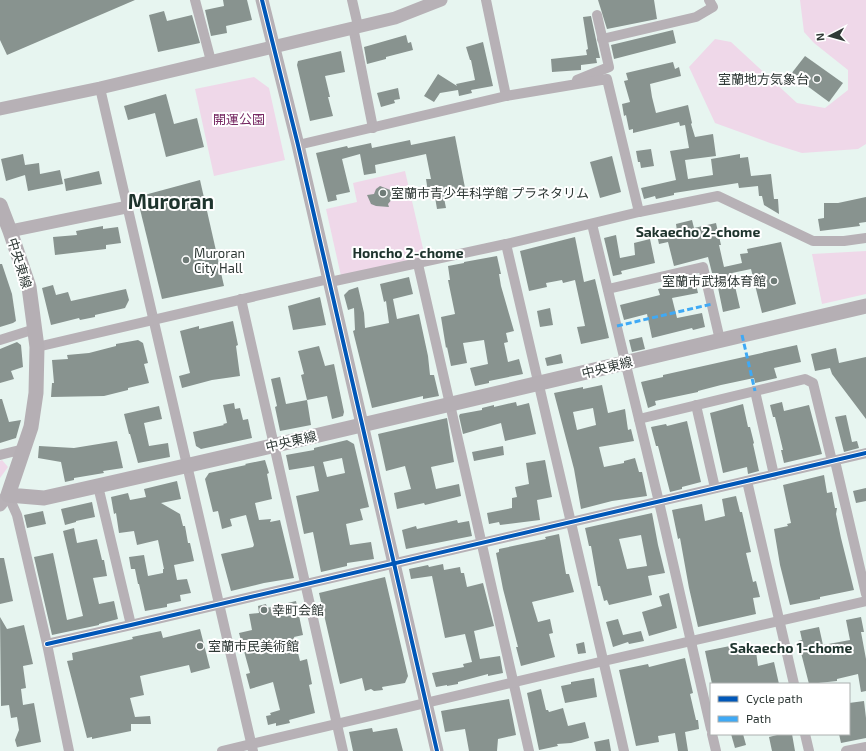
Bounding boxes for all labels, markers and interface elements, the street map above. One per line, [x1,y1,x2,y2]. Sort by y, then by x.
north arrow [810,16,850,56]
text: N [813,32,826,42]
place label: 室蘭地方気象台 [718,71,809,87]
marker: 室蘭地方気象台 [812,74,822,84]
park label: 開運公園 [213,111,265,127]
place label: 室蘭市青少年科学館 プラネタリム [391,185,589,201]
district label: Muroran [128,188,214,213]
marker: 室蘭市青少年科学館 プラネタリム [378,188,388,198]
district label: Sakaecho 2-chome [636,223,760,240]
street label: 中央東線 [5,236,35,290]
district label: Honcho 2-chome [352,244,464,261]
place label: Muroran City Hall [194,245,245,276]
marker: Muroran City Hall [181,255,191,265]
place label: 室蘭市武揚体育館 [662,273,766,289]
marker: 室蘭市武揚体育館 [769,276,779,286]
street label: 中央東線 [580,353,634,381]
street label: 中央東線 [264,427,318,455]
place label: 幸町会館 [272,602,324,618]
marker: 幸町会館 [259,605,269,615]
place label: 室蘭市民美術館 [208,638,299,654]
district label: Sakaecho 1-chome [730,639,852,656]
marker: 室蘭市民美術館 [195,641,205,651]
legend [710,683,850,735]
text: Cycle path [746,691,803,705]
text: Path [746,711,771,725]

